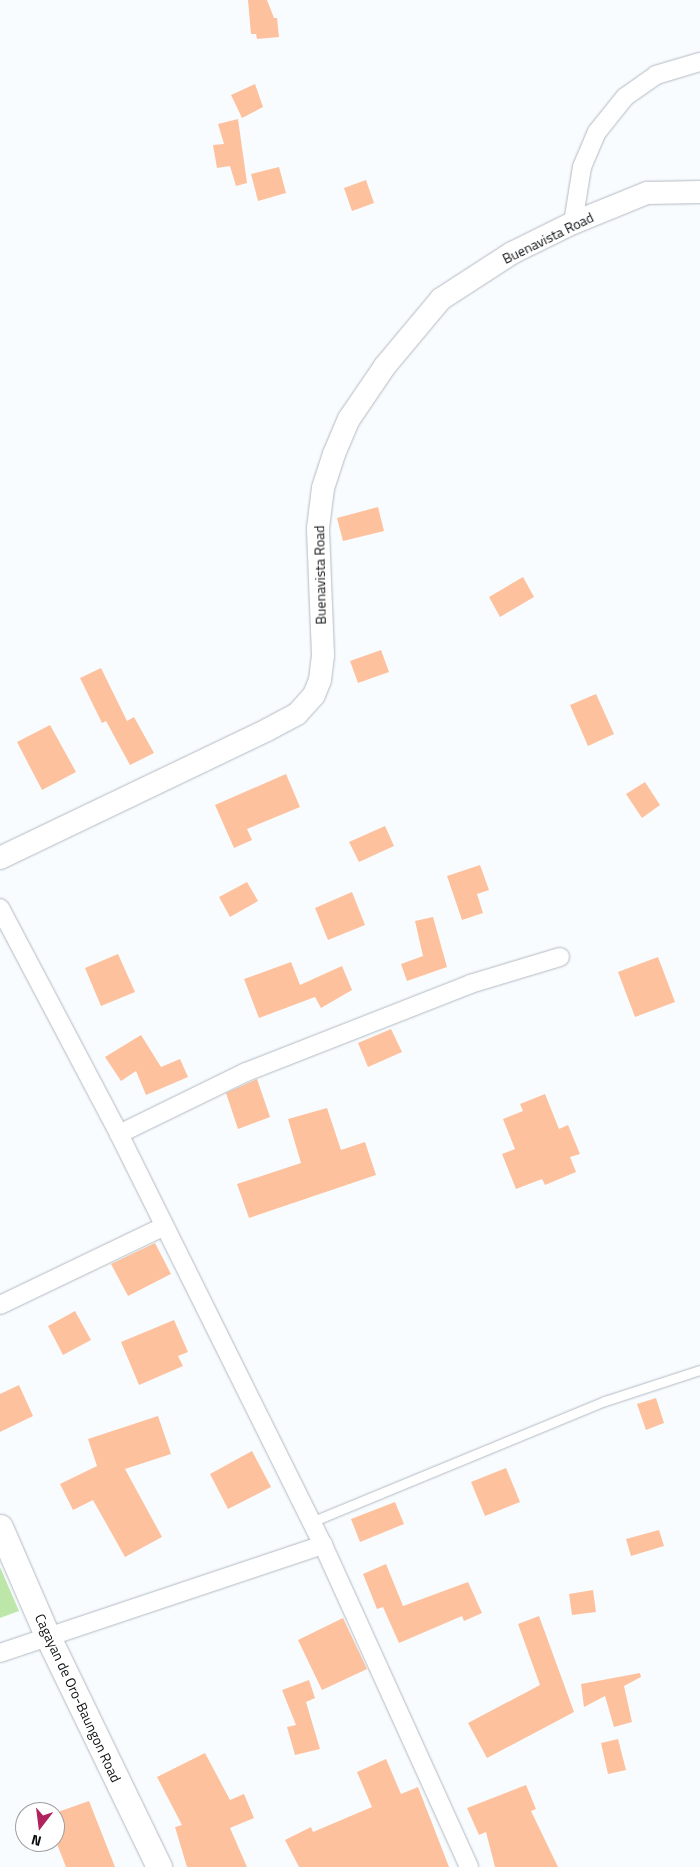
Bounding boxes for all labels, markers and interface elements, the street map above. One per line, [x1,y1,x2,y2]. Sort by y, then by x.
street label: Buenavista Road [500,209,596,267]
street label: Buenavista Road [311,525,329,625]
street label: Cagayan de Oro-Baungon Road [31,1611,125,1785]
north arrow [15,1802,65,1852]
text: N [29,1830,44,1852]

